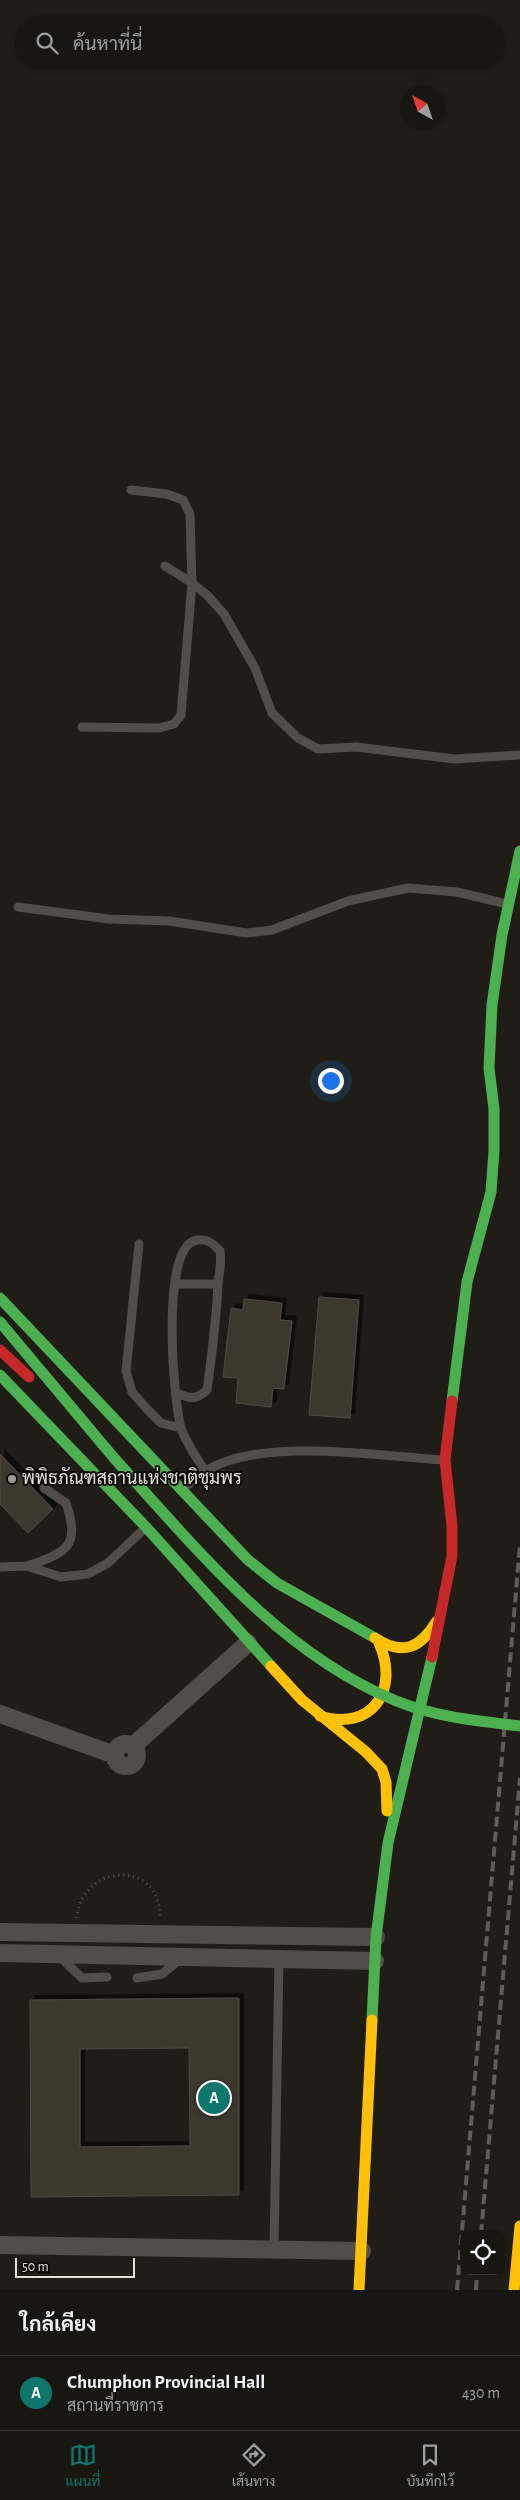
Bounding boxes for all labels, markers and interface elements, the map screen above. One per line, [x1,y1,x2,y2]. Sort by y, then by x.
search box [15,15,505,70]
icon: search [33,29,61,57]
text: ค้นหาที่นี่ [73,35,142,54]
north arrow [400,85,445,130]
your location [318,1068,344,1094]
place label: พิพิธภัณฑสถานแห่งชาติชุมพร [22,1466,242,1490]
marker: พิพิธภัณฑสถานแห่งชาติชุมพร [6,1473,18,1485]
pin: A [198,2079,230,2117]
map controls [460,2230,505,2275]
button: locate [460,2230,505,2275]
scale bar [15,2255,135,2278]
text: 50 m [22,2260,49,2274]
text: ใกล้เคียง [20,2314,96,2335]
text: Chumphon Provincial Hall [67,2373,265,2392]
text: A [31,2385,41,2401]
text: 430 m [462,2385,500,2401]
text: สถานที่ราชการ [67,2398,164,2414]
tab: แผนที่ [66,2441,101,2491]
tab: เส้นทาง [232,2441,275,2491]
tab: บันทึกไว้ [407,2441,454,2491]

